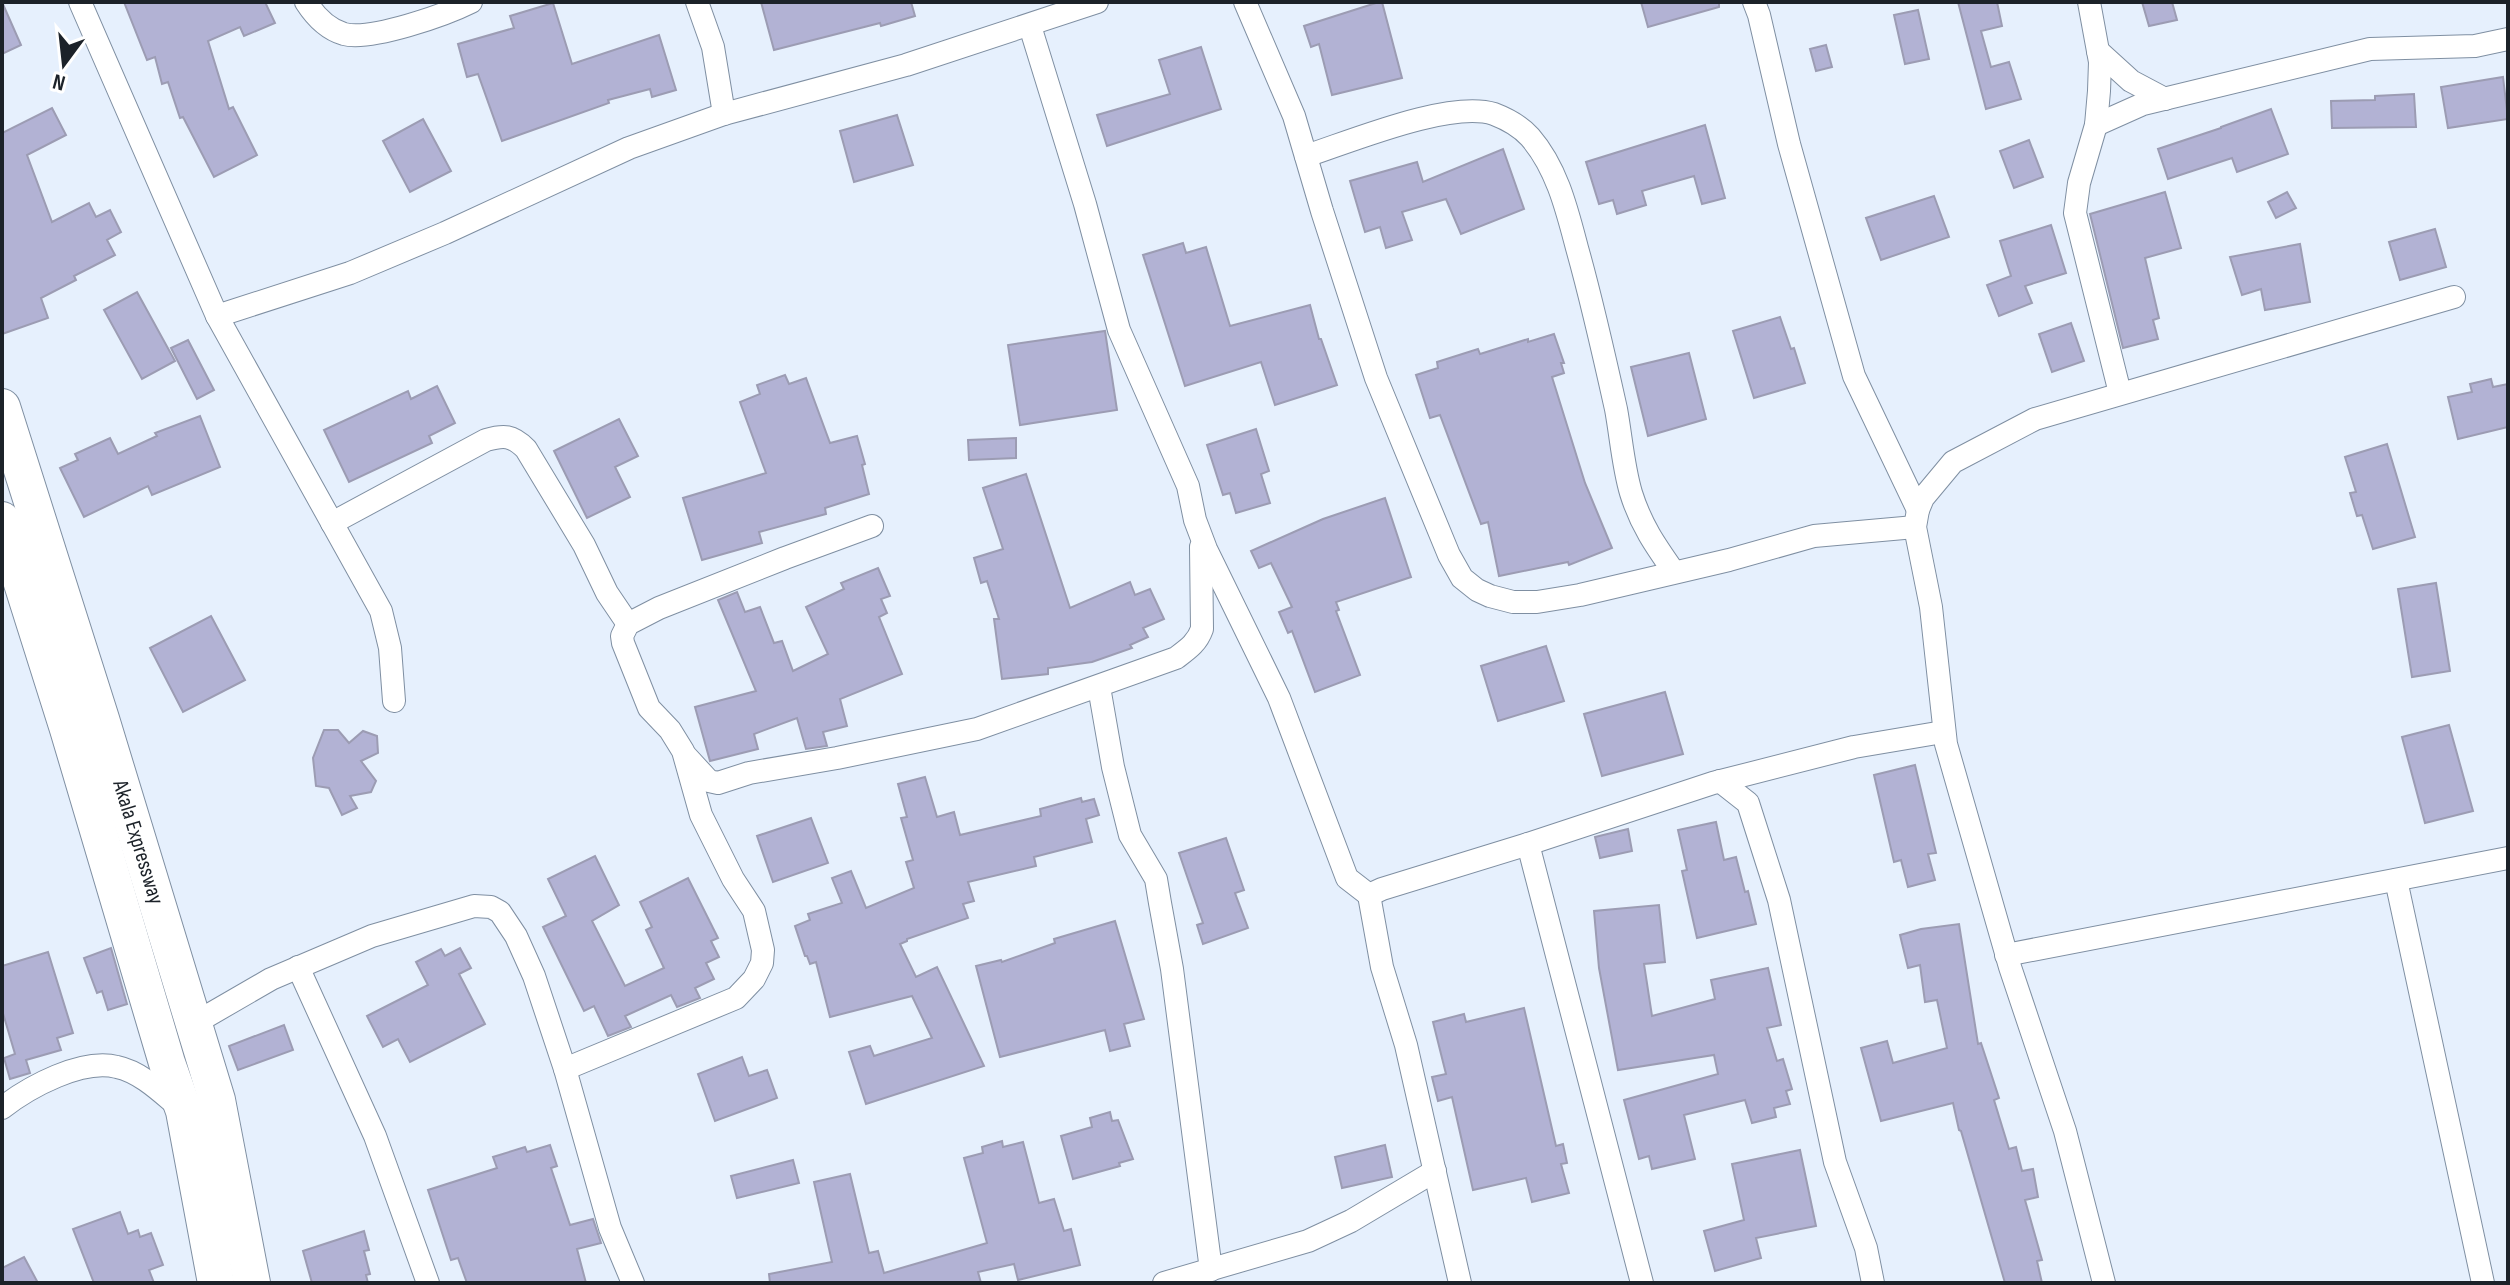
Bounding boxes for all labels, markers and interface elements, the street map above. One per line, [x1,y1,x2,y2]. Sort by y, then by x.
north arrow [24,24,104,104]
text: N [50,67,68,96]
street label: Akala Expressway [107,776,170,908]

